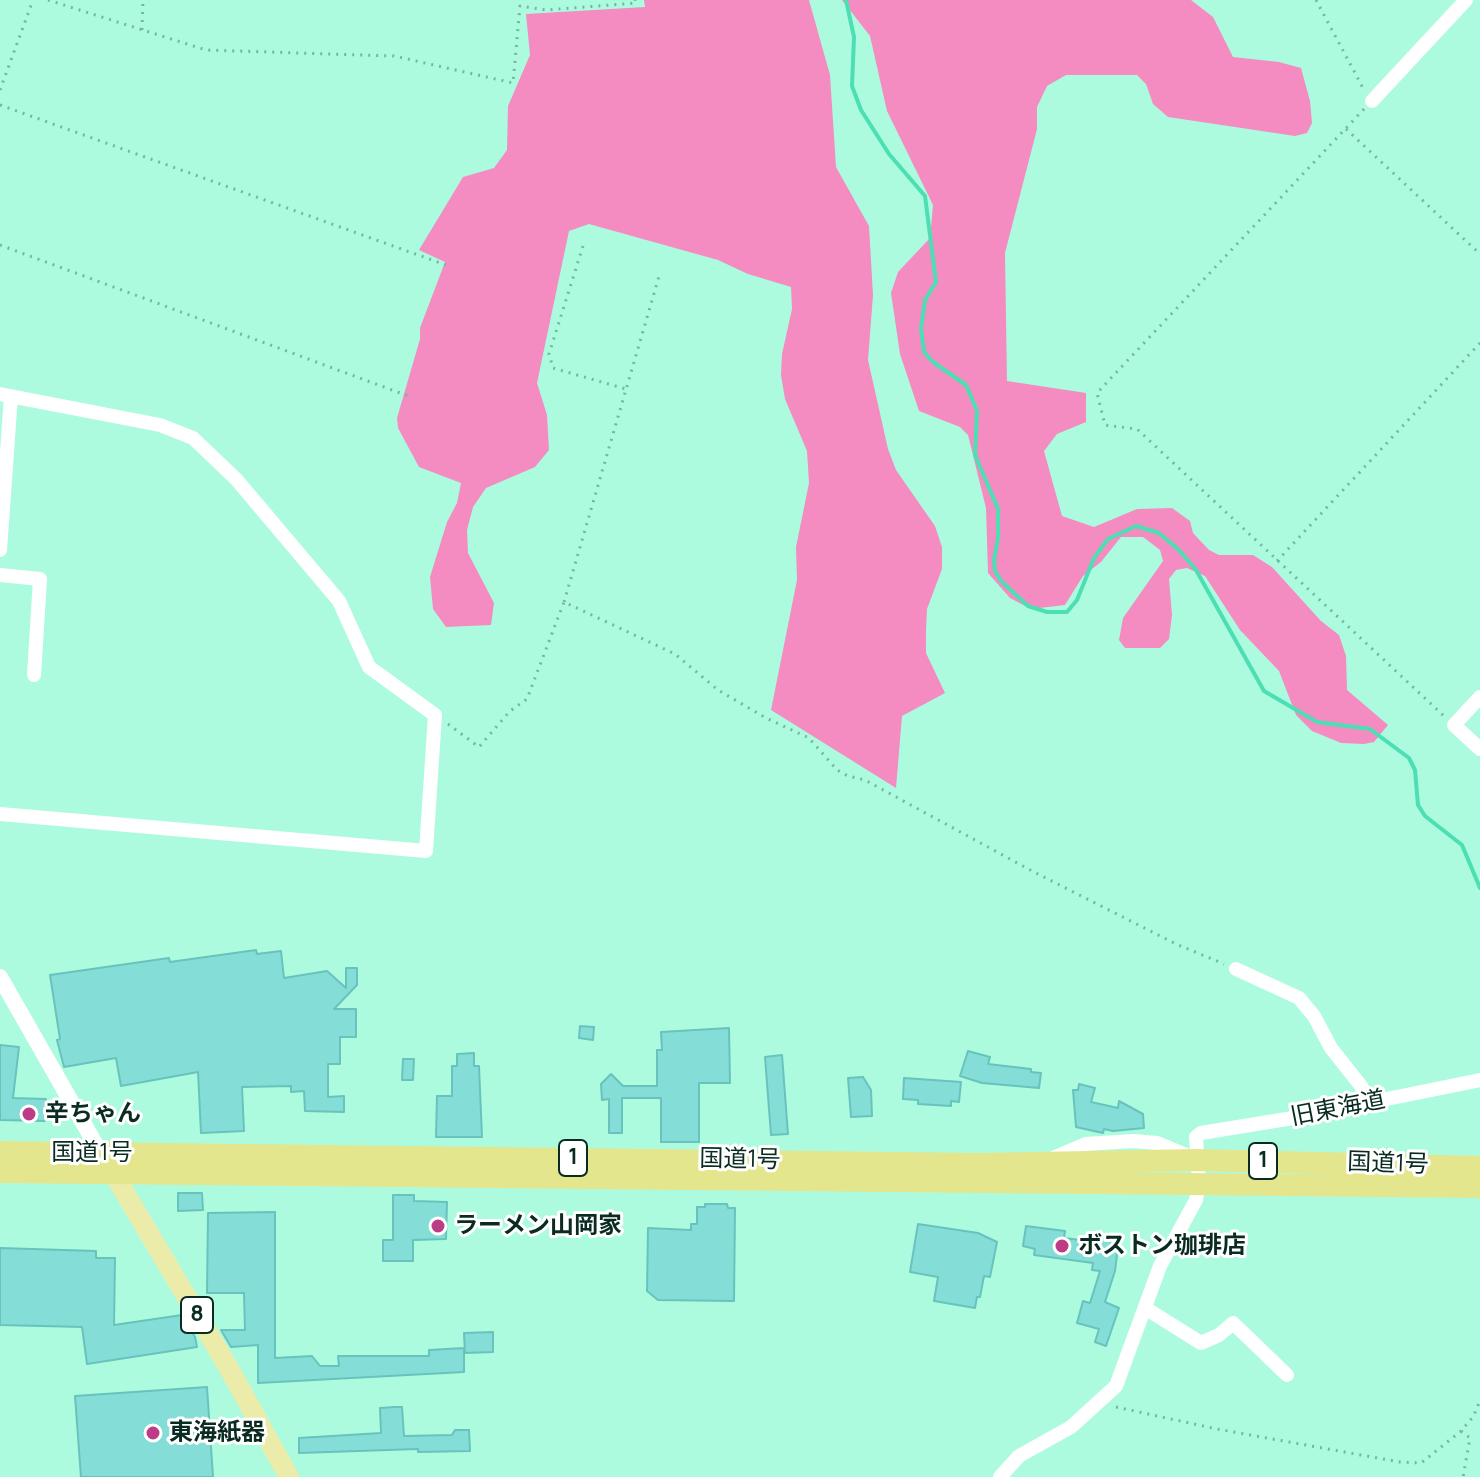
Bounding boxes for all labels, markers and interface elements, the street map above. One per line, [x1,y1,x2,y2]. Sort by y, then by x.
street label: 旧東海道 [1288,1086,1388,1132]
place label: 辛ちゃん [45,1100,141,1128]
marker: 辛ちゃん [20,1105,38,1123]
street label: 国道1号 [51,1139,133,1167]
road number: 1 [559,1140,587,1176]
road number: 1 [1249,1143,1277,1179]
street label: 国道1号 [699,1145,781,1175]
street label: 国道1号 [1347,1148,1429,1180]
place label: ラーメン山岡家 [454,1212,622,1240]
marker: ラーメン山岡家 [429,1217,447,1235]
place label: ボストン珈琲店 [1078,1232,1246,1260]
marker: ボストン珈琲店 [1053,1237,1071,1255]
road number: 8 [181,1297,213,1333]
place label: 東海紙器 [169,1419,265,1447]
marker: 東海紙器 [144,1424,162,1442]

